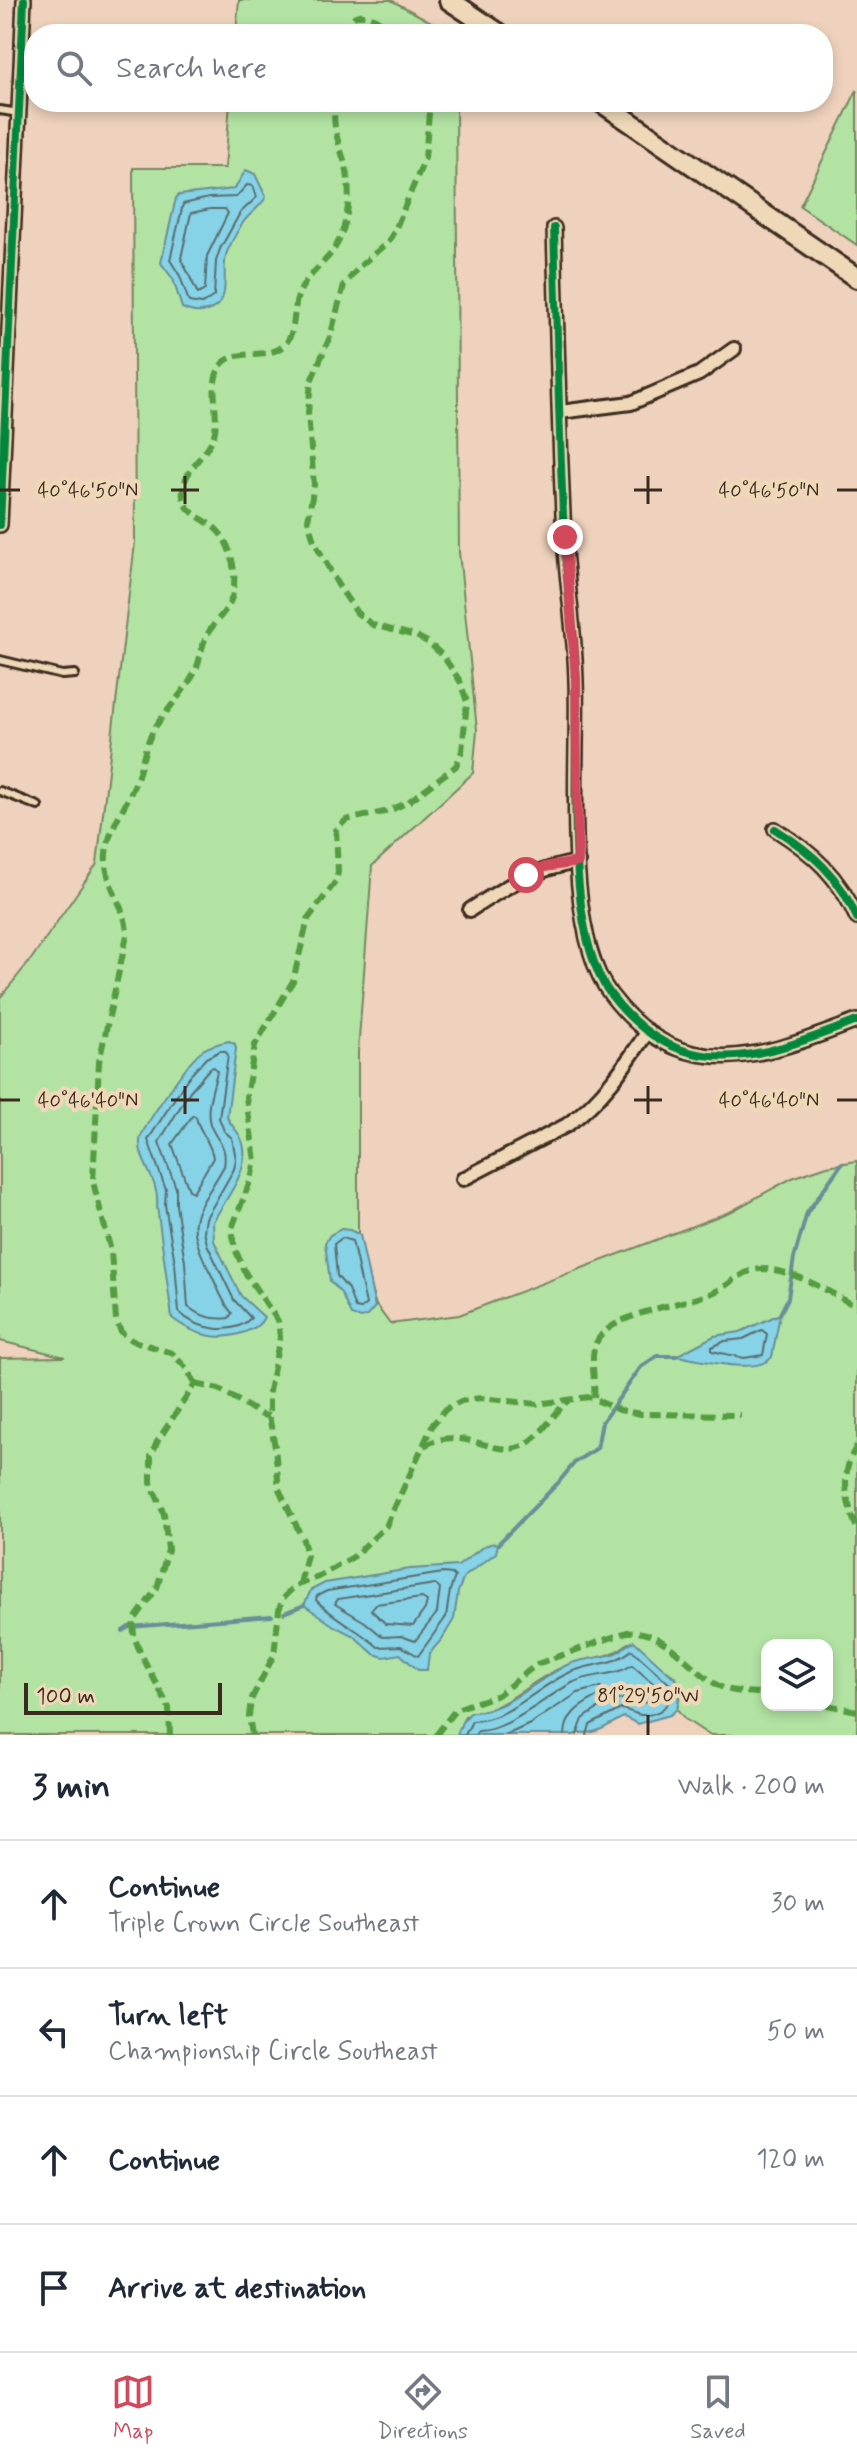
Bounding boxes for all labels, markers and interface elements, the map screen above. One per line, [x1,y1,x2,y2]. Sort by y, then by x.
search box [24,24,833,112]
icon: search [52,46,96,90]
text: Search here [116,49,267,88]
text: 40°46'50"N [38,478,138,505]
text: 40°46'50"N [719,478,819,505]
route end [547,519,583,555]
route start [508,857,544,893]
text: 40°46'40"N [38,1088,138,1115]
text: 40°46'40"N [719,1088,819,1115]
map controls [761,1639,833,1711]
button: layers [761,1639,833,1711]
scale bar [24,1679,222,1715]
text: 100 m [36,1683,95,1711]
text: 81°29'50"W [597,1683,699,1710]
text: 3 min [32,1765,110,1810]
text: Walk · 200 m [678,1770,825,1804]
text: Continue [108,1868,220,1907]
icon: ahead [32,1882,76,1926]
text: 30 m [771,1887,825,1921]
text: Triple Crown Circle Southeast [108,1907,420,1941]
text: Turn left [108,1996,228,2035]
icon: left [32,2010,76,2054]
text: 50 m [767,2015,825,2049]
text: Championship Circle Southeast [108,2035,438,2069]
icon: ahead [32,2138,76,2182]
text: Continue [108,2141,220,2180]
text: 120 m [756,2143,825,2177]
icon: arrive [32,2266,76,2310]
text: Arrive at destination [108,2269,366,2308]
tab: Map [111,2370,155,2446]
tab: Directions [377,2370,468,2446]
tab: Saved [690,2370,746,2446]

